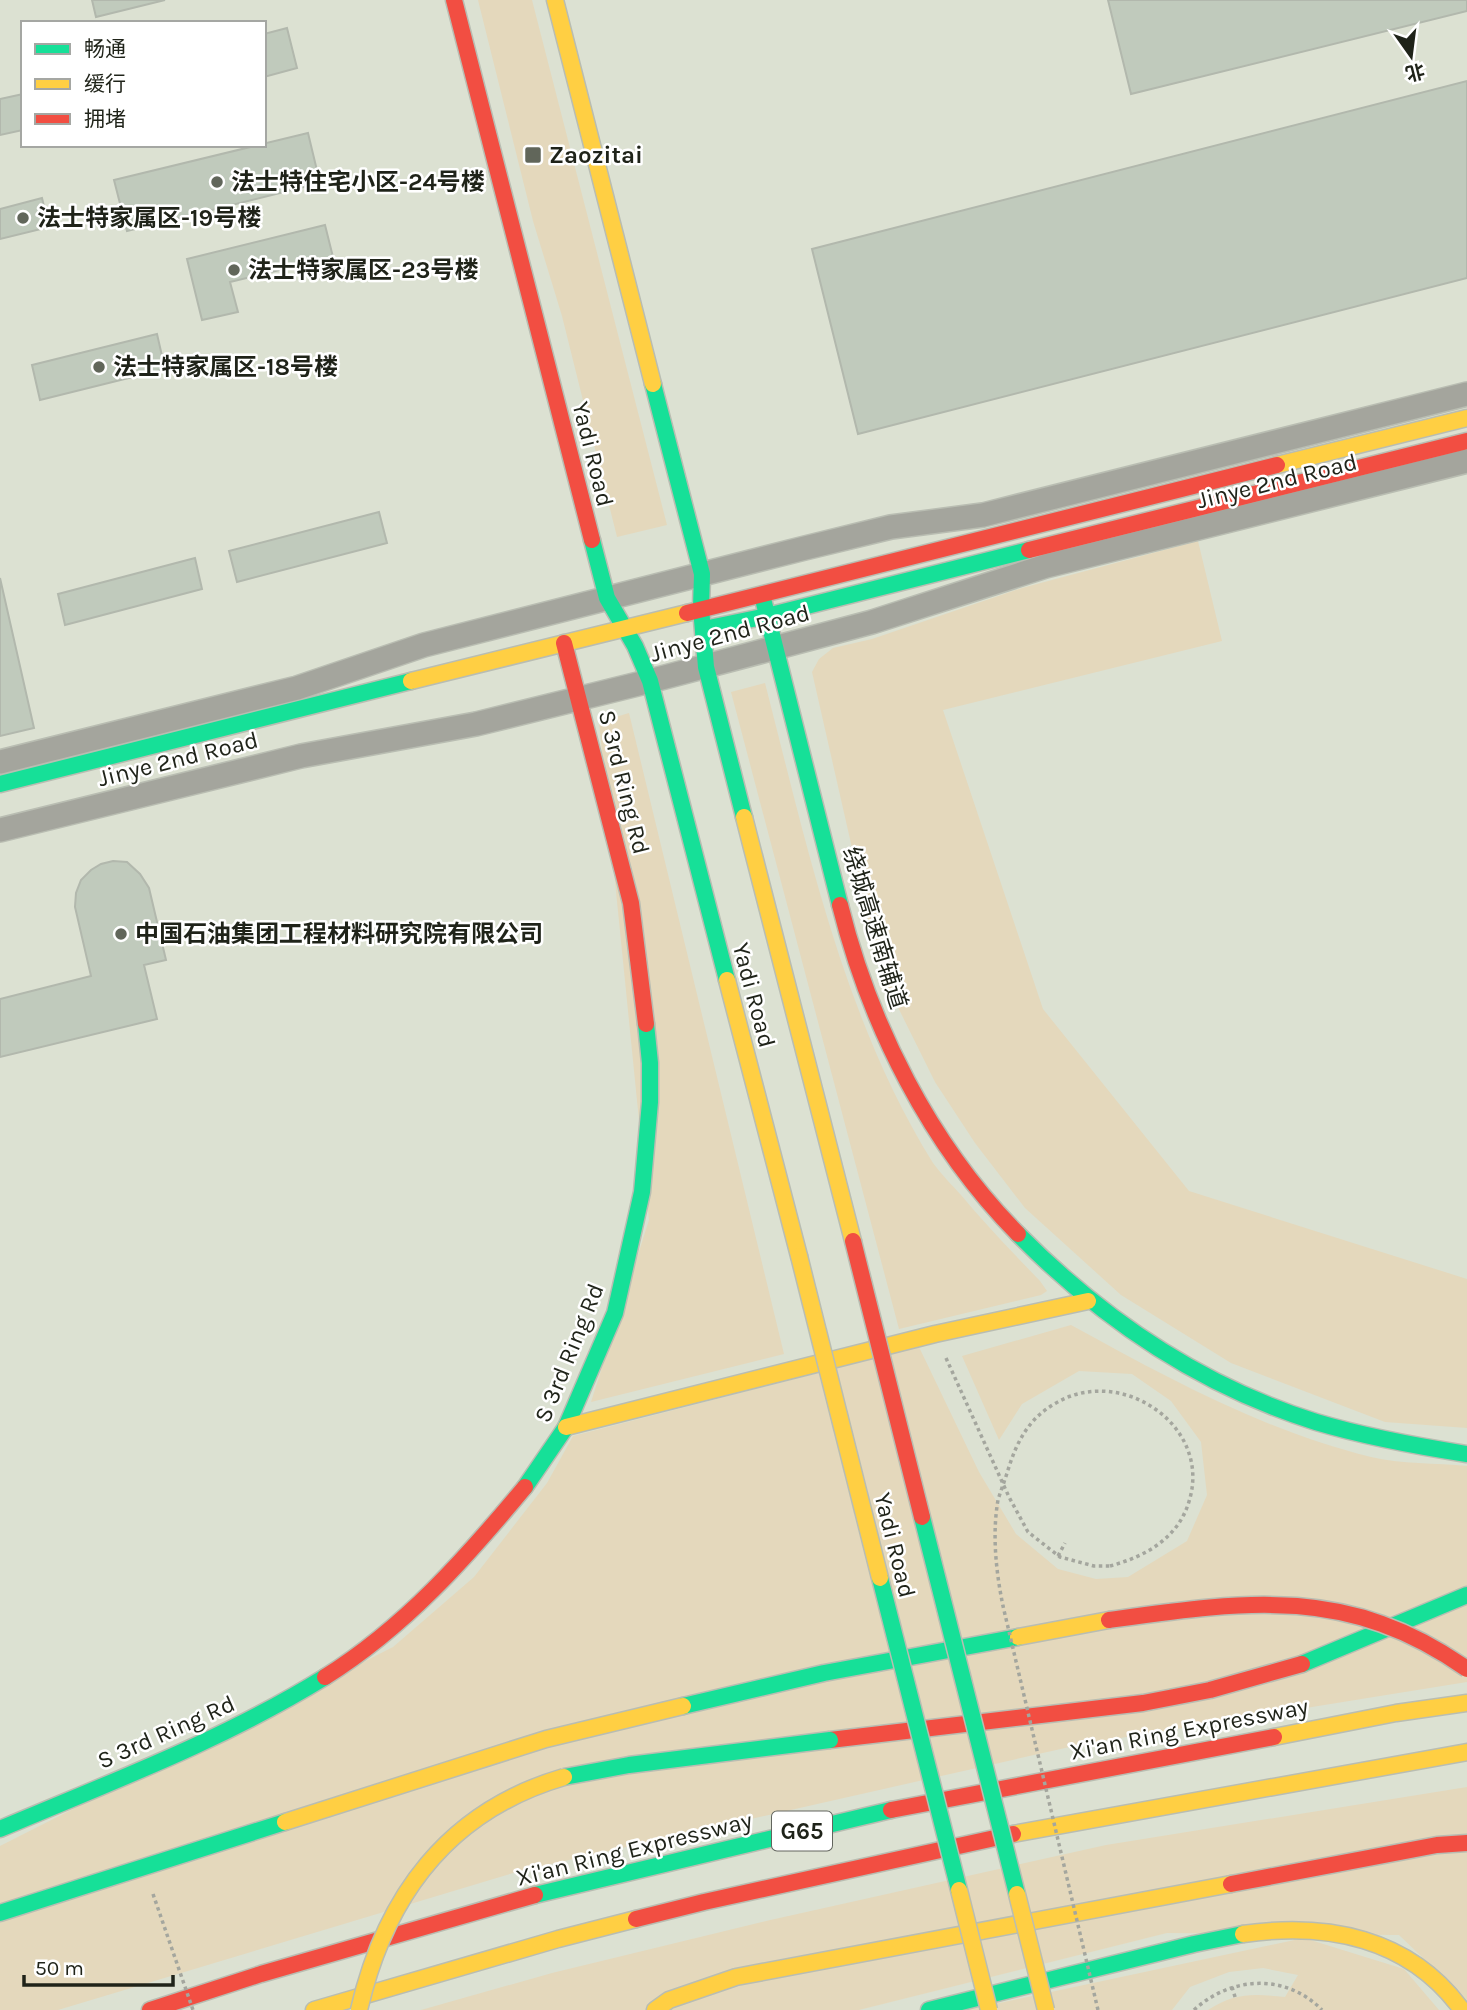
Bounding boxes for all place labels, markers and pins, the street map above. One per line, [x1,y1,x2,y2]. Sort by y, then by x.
place label: Zaozitai [549,141,643,169]
marker: Zaozitai [523,145,543,165]
place label: 法士特住宅小区-24号楼 [231,168,485,196]
marker: 法士特住宅小区-24号楼 [209,174,225,190]
place label: 法士特家属区-19号楼 [37,204,261,232]
marker: 法士特家属区-19号楼 [15,210,31,226]
place label: 法士特家属区-23号楼 [248,256,478,284]
marker: 法士特家属区-23号楼 [226,262,242,278]
place label: 法士特家属区-18号楼 [113,353,338,381]
marker: 法士特家属区-18号楼 [91,359,107,375]
place label: 中国石油集团工程材料研究院有限公司 [135,920,543,948]
marker: 中国石油集团工程材料研究院有限公司 [113,926,129,942]

